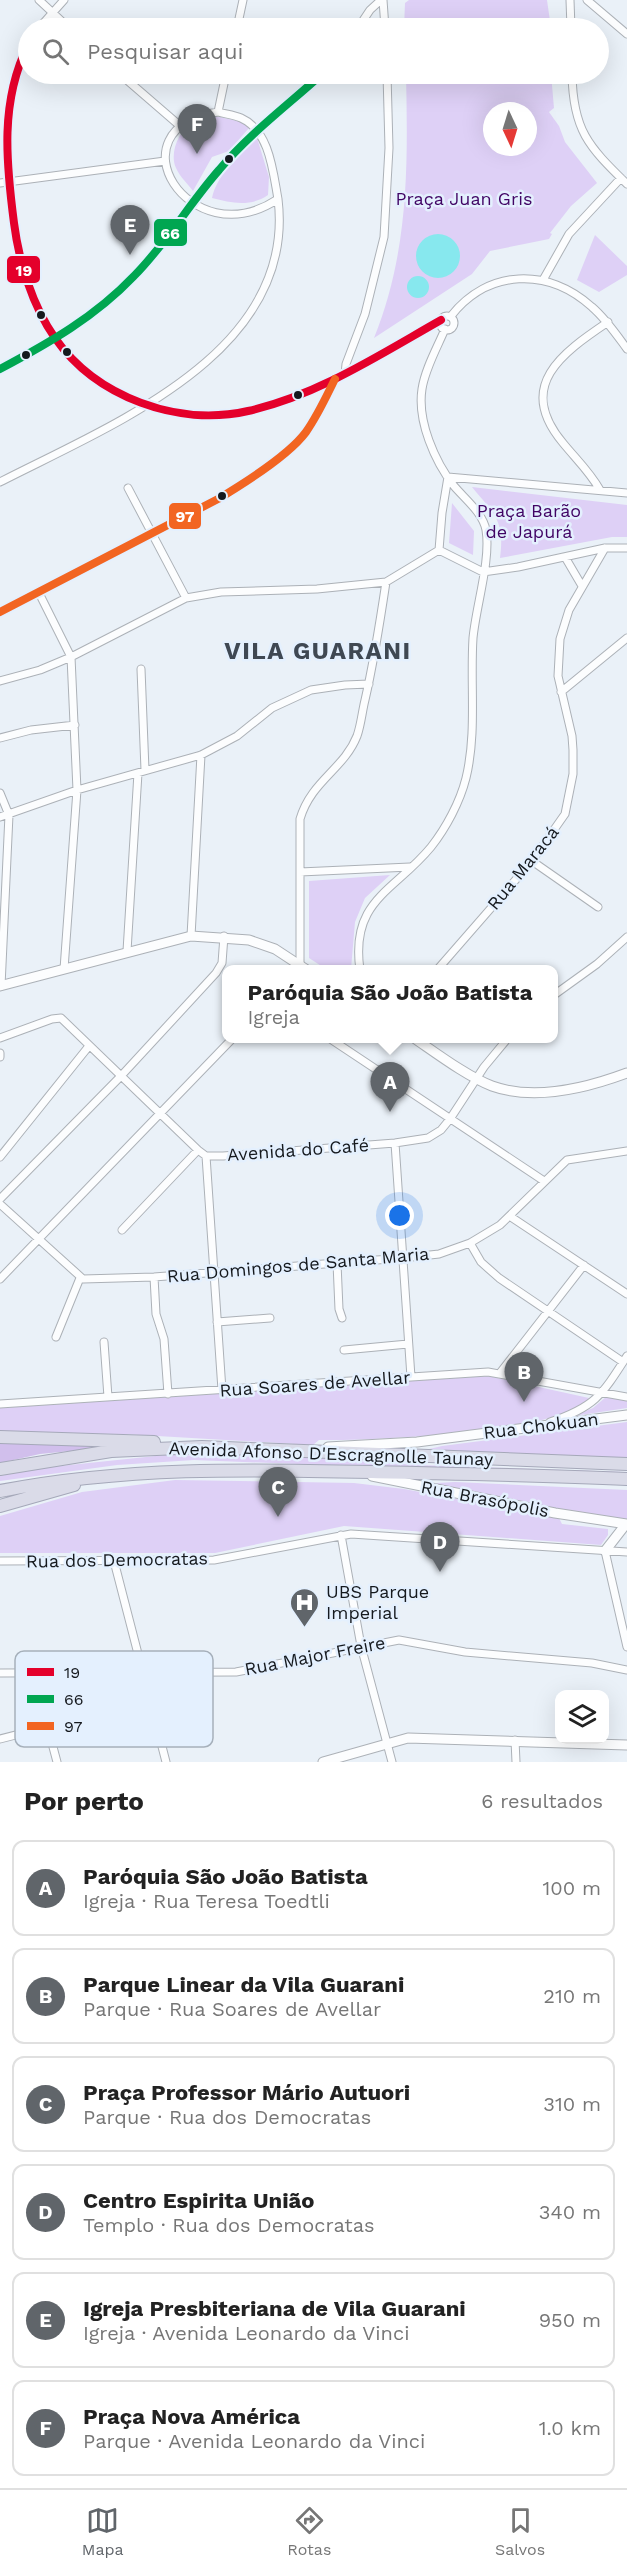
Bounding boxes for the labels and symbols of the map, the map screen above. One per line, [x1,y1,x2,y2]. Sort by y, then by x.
north arrow [483,102,537,156]
pin: F [178,104,216,154]
unlabelled marker [223,153,235,165]
park label: Praça Juan Gris [395,188,533,209]
pin: E [110,206,150,255]
line badge: 66 [153,218,188,247]
text: 66 [160,224,180,243]
line badge: 19 [6,255,41,284]
text: 19 [16,261,33,280]
unlabelled marker [35,309,47,321]
unlabelled marker [61,346,73,358]
unlabelled marker [20,349,32,361]
unlabelled marker [292,389,304,401]
unlabelled marker [216,490,228,502]
park label: Praça Barão de Japurá [477,500,581,542]
line badge: 97 [168,502,202,530]
text: 97 [175,507,195,526]
district label: VILA GUARANI [224,637,412,665]
street label: Rua Maracá [482,822,563,914]
pin: A [370,1062,410,1112]
street label: Avenida do Café [226,1134,370,1165]
your location [385,1201,414,1230]
street label: Rua Domingos de Santa Maria [166,1243,430,1286]
pin: B [504,1352,544,1402]
street label: Rua Soares de Avellar [219,1366,411,1401]
street label: Rua Chokuan [482,1408,600,1443]
street label: Avenida Afonso D'Escragnolle Taunay [168,1437,494,1470]
pin: C [258,1468,298,1517]
street label: Rua Brasópolis [419,1476,551,1521]
pin: D [420,1522,460,1572]
street label: Rua dos Democratas [26,1547,208,1572]
place label: UBS Parque Imperial [326,1581,429,1623]
hospital icon: UBS Parque Imperial [289,1586,321,1628]
street label: Rua Major Freire [243,1632,387,1679]
legend [15,1651,213,1747]
text: 19 [64,1663,80,1682]
text: 66 [64,1690,83,1709]
text: 97 [64,1717,83,1736]

